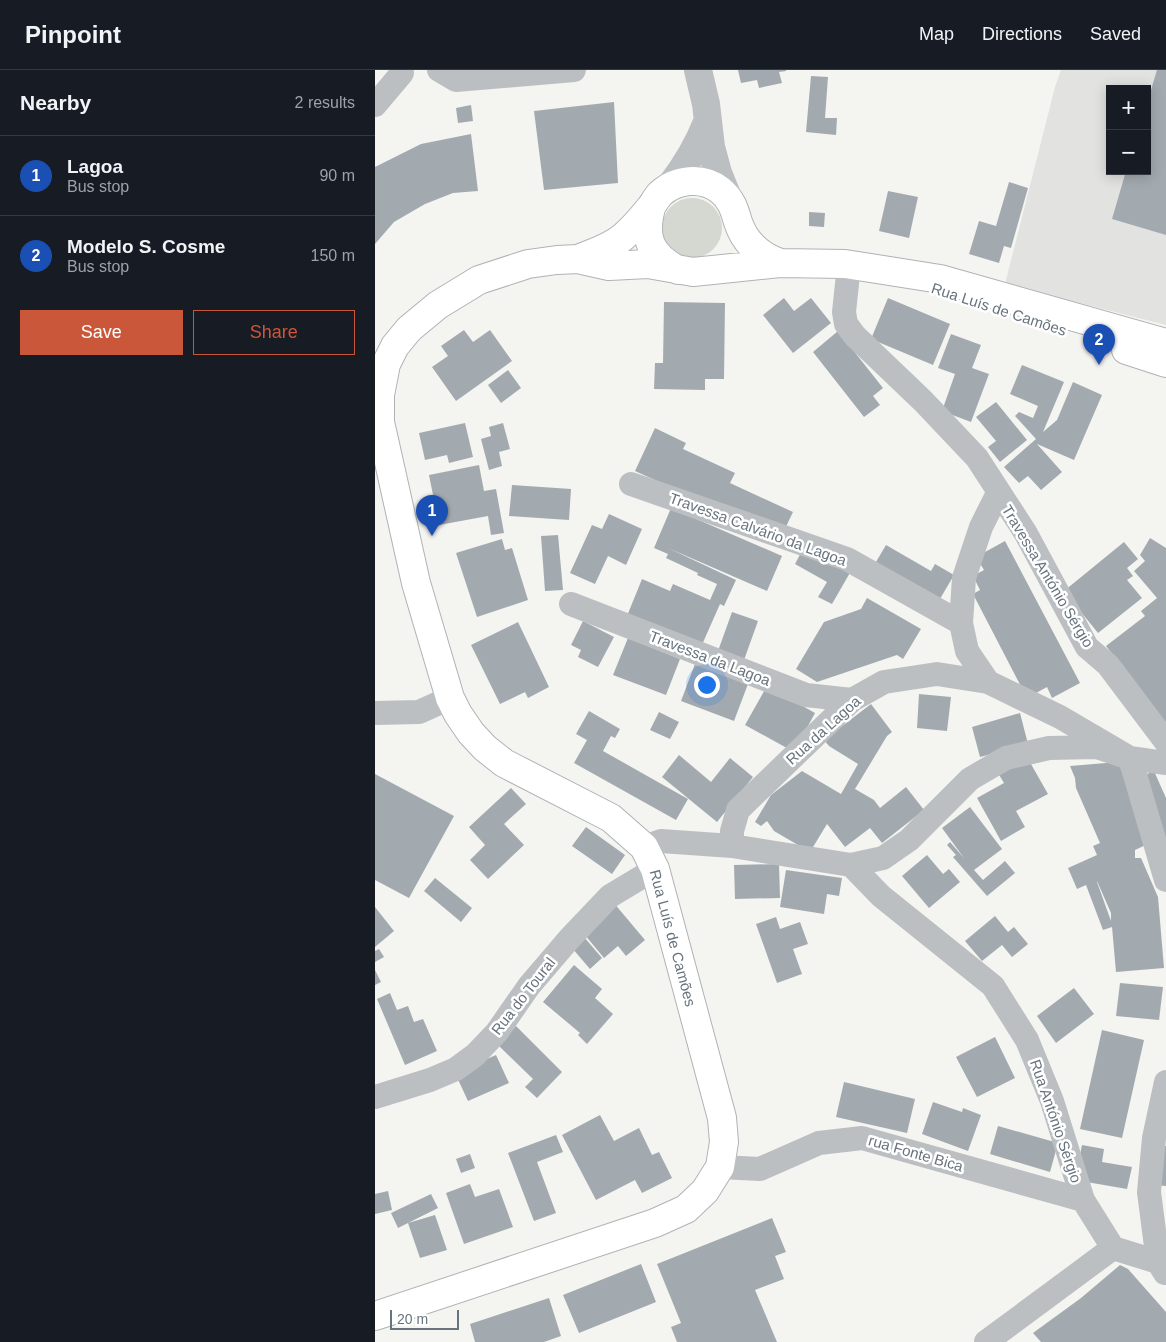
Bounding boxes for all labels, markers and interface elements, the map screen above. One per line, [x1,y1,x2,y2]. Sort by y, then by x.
text: Pinpoint [25,21,121,48]
text: Map [919,24,954,44]
text: Directions [982,24,1062,44]
text: Saved [1090,24,1141,44]
map controls [1106,85,1151,175]
button: + [1106,85,1151,130]
text: Nearby [20,91,91,114]
text: 2 results [295,94,355,111]
button: − [1106,130,1151,175]
text: Lagoa [67,156,123,177]
text: 1 [32,167,40,184]
text: 90 m [319,167,355,184]
text: Bus stop [67,178,129,195]
text: Modelo S. Cosme [67,236,225,257]
text: 2 [32,247,40,264]
text: 150 m [311,247,355,264]
text: Bus stop [67,258,129,275]
street label: Rua Luís de Camões [929,279,1069,339]
button: Save [20,310,183,355]
button: Share [193,310,355,355]
pin: 2 [1083,324,1115,365]
street label: Travessa Calvário da Lagoa [667,489,849,569]
pin: 1 [416,495,448,536]
street label: Travessa António Sérgio [999,502,1097,650]
street label: Travessa da Lagoa [647,627,773,689]
your location [694,672,720,698]
street label: Rua da Lagoa [782,692,864,768]
street label: Rua Luís de Camões [647,868,699,1008]
street label: Rua do Toural [488,954,558,1038]
street label: Rua António Sérgio [1027,1057,1085,1185]
street label: rua Fonte Bica [867,1131,966,1175]
scale bar [390,1307,459,1330]
text: 20 m [397,1311,428,1327]

